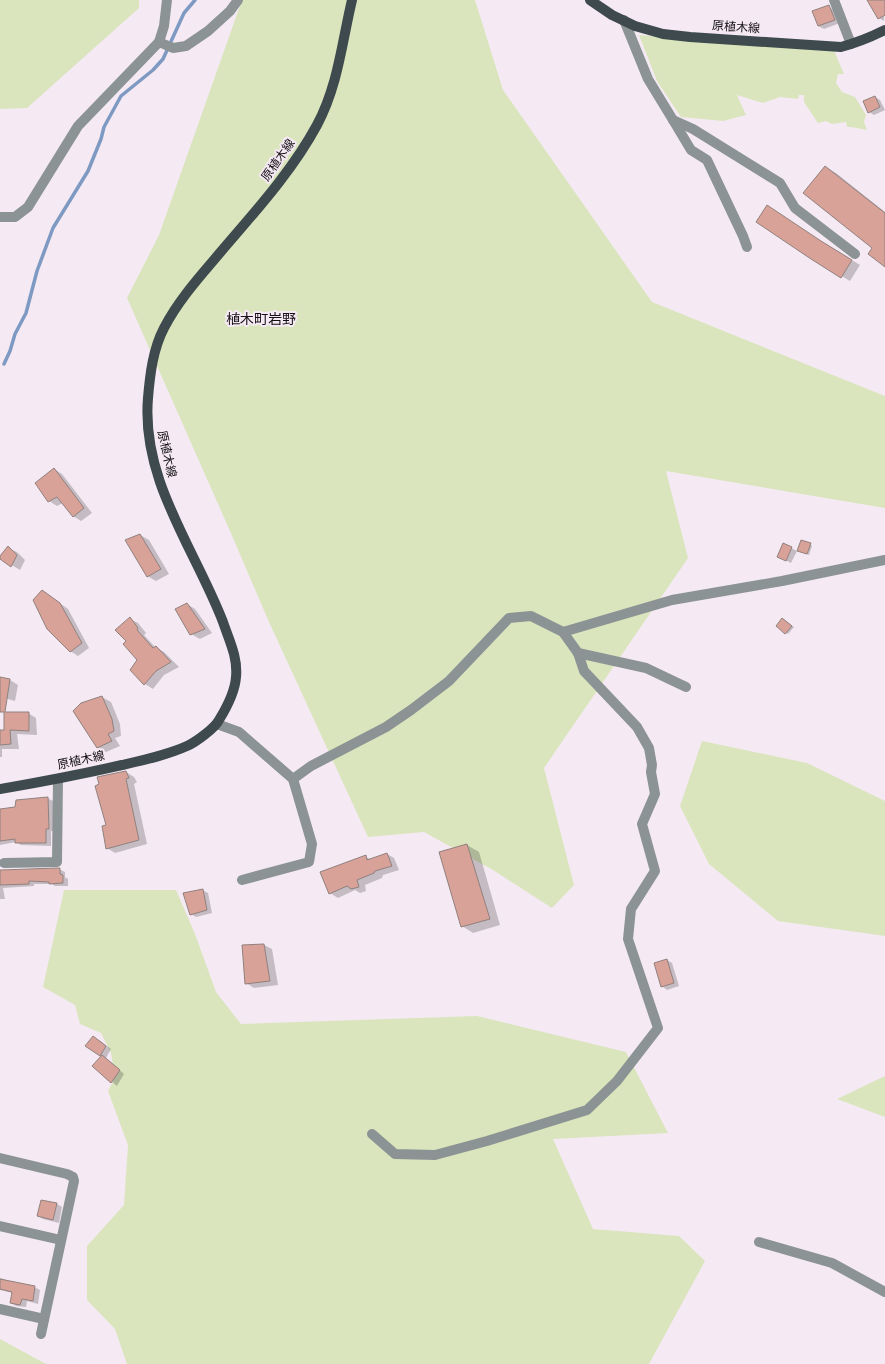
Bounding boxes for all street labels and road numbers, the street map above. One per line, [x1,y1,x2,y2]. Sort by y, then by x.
street label: 原植木線 [712,18,760,36]
street label: 原植木線 [258,136,298,184]
street label: 原植木線 [155,429,179,479]
street label: 原植木線 [56,748,106,772]

